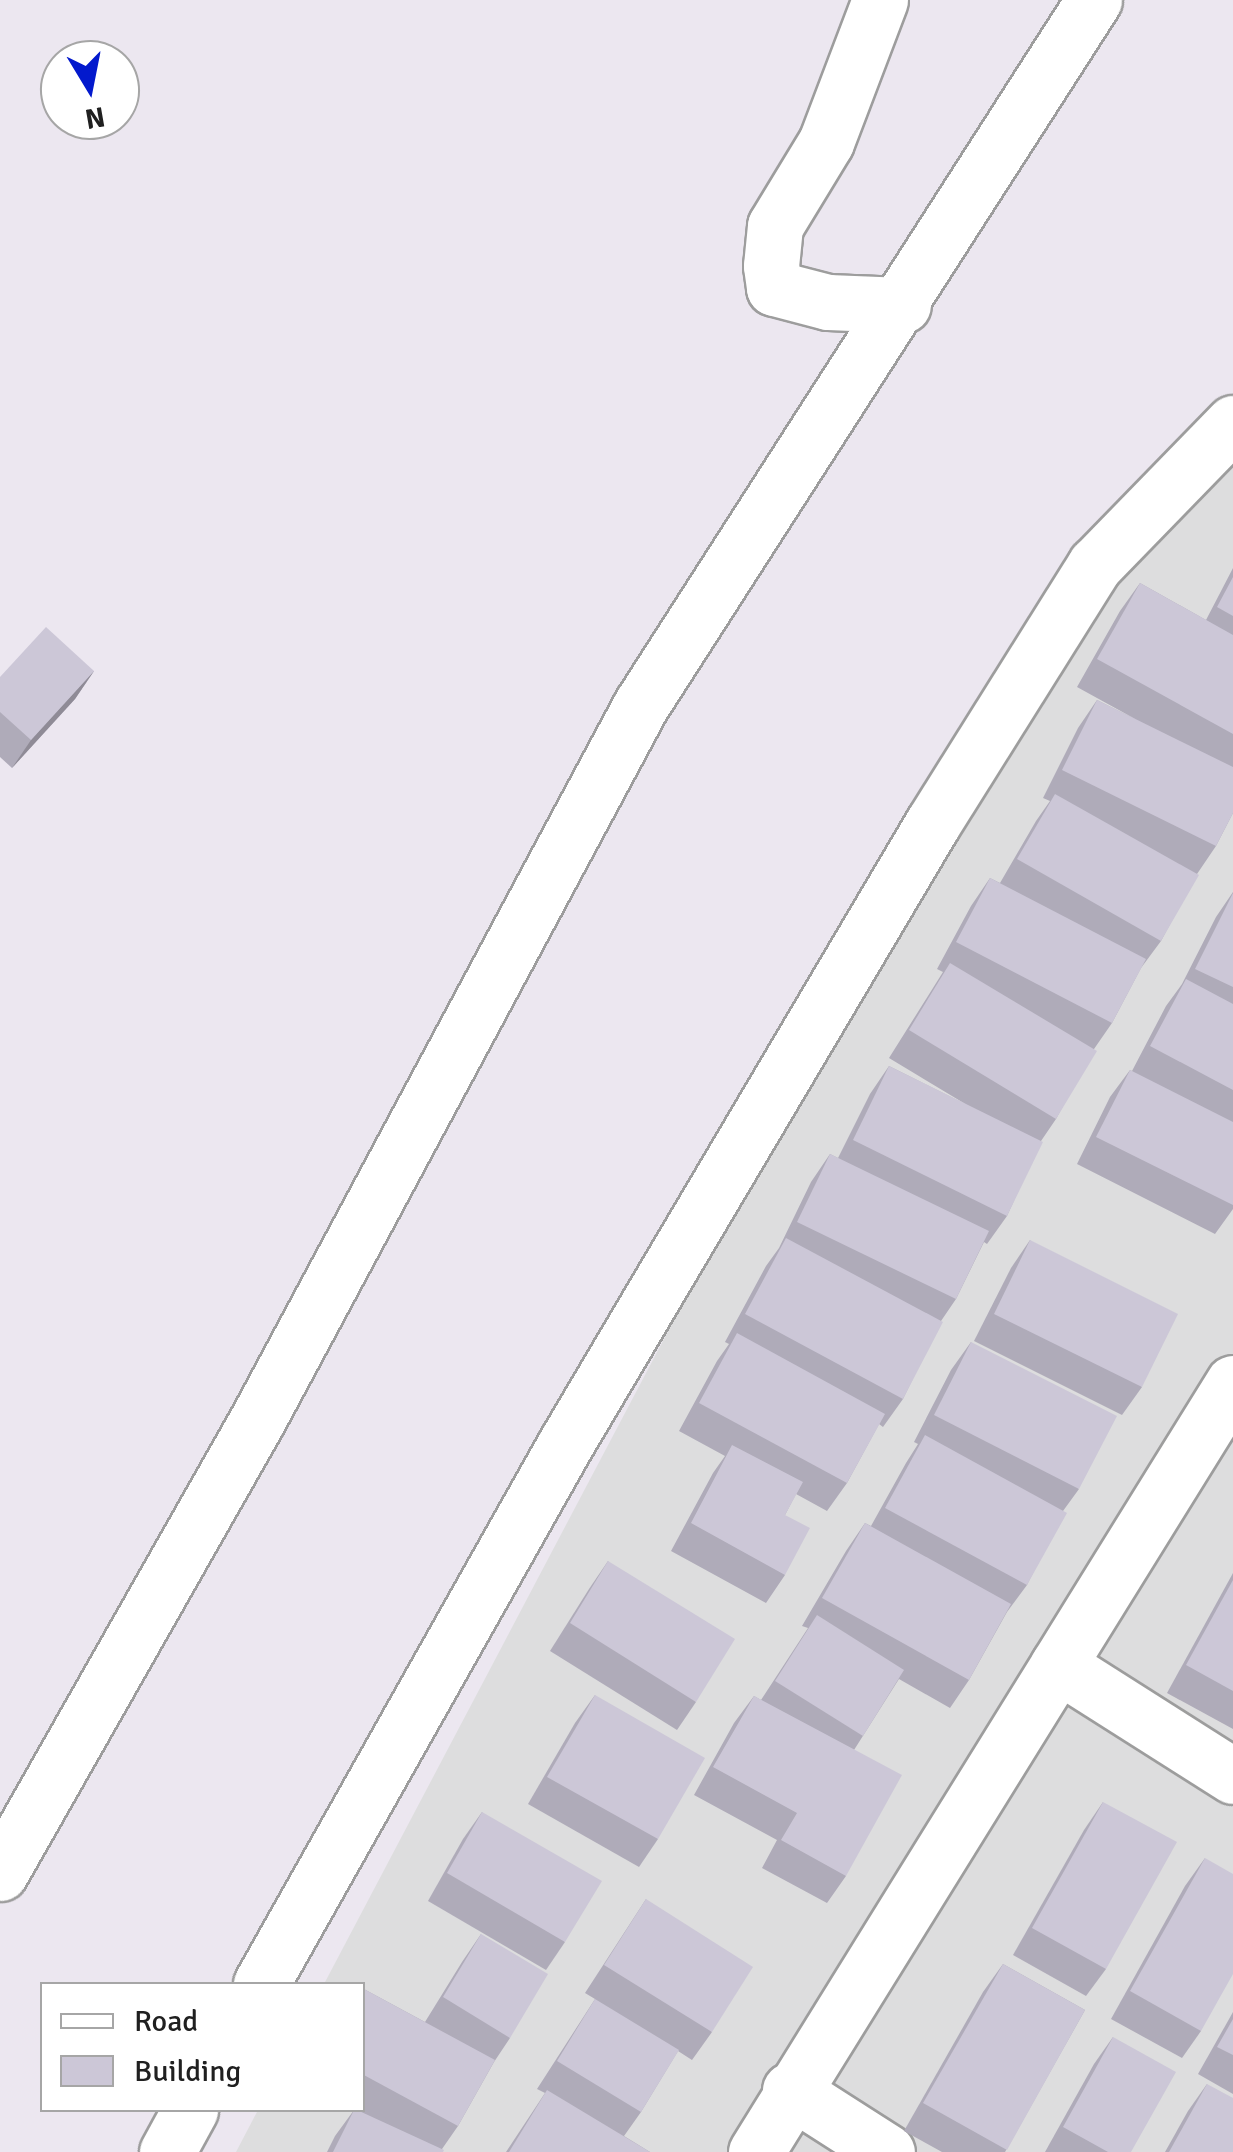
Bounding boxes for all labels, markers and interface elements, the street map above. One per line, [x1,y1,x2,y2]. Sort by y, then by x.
north arrow [40,40,140,140]
text: N [82,99,107,136]
legend [40,1982,365,2112]
text: Road [134,2003,198,2040]
text: Building [134,2053,241,2090]

